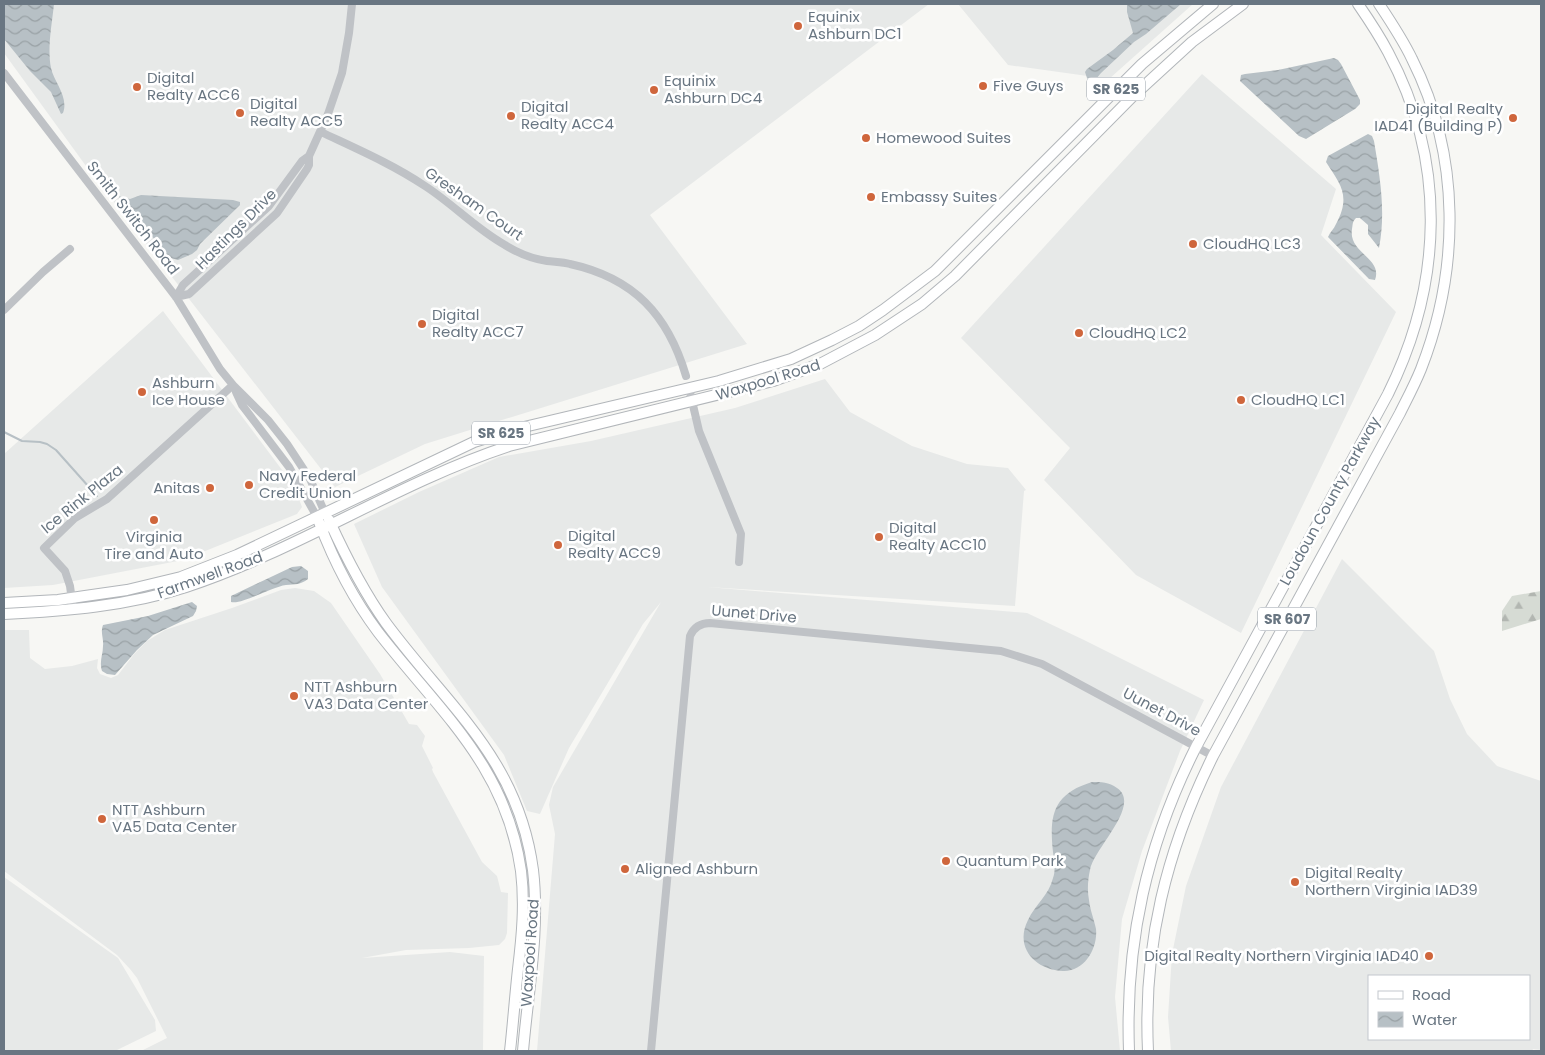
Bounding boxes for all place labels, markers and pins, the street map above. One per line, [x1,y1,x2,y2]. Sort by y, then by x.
place label: Equinix Ashburn DC1 [808,6,901,44]
marker: Equinix Ashburn DC1 [792,20,804,32]
place label: Digital Realty ACC6 [147,67,240,105]
place label: Equinix Ashburn DC4 [664,70,762,108]
place label: Five Guys [993,75,1064,96]
marker: Five Guys [977,80,989,92]
marker: Digital Realty ACC6 [131,81,143,93]
marker: Equinix Ashburn DC4 [648,84,660,96]
place label: Digital Realty ACC5 [250,93,343,131]
place label: Digital Realty ACC4 [521,96,614,134]
place label: Digital Realty IAD41 (Building P) [1374,98,1504,136]
marker: Digital Realty ACC5 [234,107,246,119]
marker: Digital Realty ACC4 [505,110,517,122]
marker: Digital Realty IAD41 (Building P) [1507,112,1519,124]
place label: Homewood Suites [876,127,1011,148]
marker: Homewood Suites [860,132,872,144]
place label: Embassy Suites [881,186,997,207]
marker: Embassy Suites [865,191,877,203]
place label: CloudHQ LC3 [1203,233,1301,254]
marker: CloudHQ LC3 [1187,238,1199,250]
place label: Digital Realty ACC7 [432,304,524,342]
marker: Digital Realty ACC7 [416,318,428,330]
place label: CloudHQ LC2 [1089,322,1187,343]
marker: CloudHQ LC2 [1073,327,1085,339]
place label: Ashburn Ice House [152,372,225,410]
marker: Ashburn Ice House [136,386,148,398]
place label: CloudHQ LC1 [1251,389,1345,410]
marker: CloudHQ LC1 [1235,394,1247,406]
place label: Navy Federal Credit Union [259,465,356,503]
place label: Anitas [153,477,200,498]
marker: Navy Federal Credit Union [243,479,255,491]
marker: Anitas [204,482,216,494]
marker: Virginia Tire and Auto [148,514,160,526]
place label: Digital Realty ACC10 [889,517,987,555]
place label: Digital Realty ACC9 [568,525,661,563]
place label: Virginia Tire and Auto [104,526,204,564]
marker: Digital Realty ACC10 [873,531,885,543]
marker: Digital Realty ACC9 [552,539,564,551]
place label: NTT Ashburn VA3 Data Center [304,676,429,714]
marker: NTT Ashburn VA3 Data Center [288,690,300,702]
place label: NTT Ashburn VA5 Data Center [112,799,237,837]
marker: NTT Ashburn VA5 Data Center [96,813,108,825]
place label: Quantum Park [956,850,1064,871]
marker: Quantum Park [940,855,952,867]
place label: Aligned Ashburn [635,858,758,879]
place label: Digital Realty Northern Virginia IAD39 [1305,862,1478,900]
marker: Aligned Ashburn [619,863,631,875]
marker: Digital Realty Northern Virginia IAD39 [1289,876,1301,888]
place label: Digital Realty Northern Virginia IAD40 [1144,945,1419,966]
marker: Digital Realty Northern Virginia IAD40 [1423,950,1435,962]

